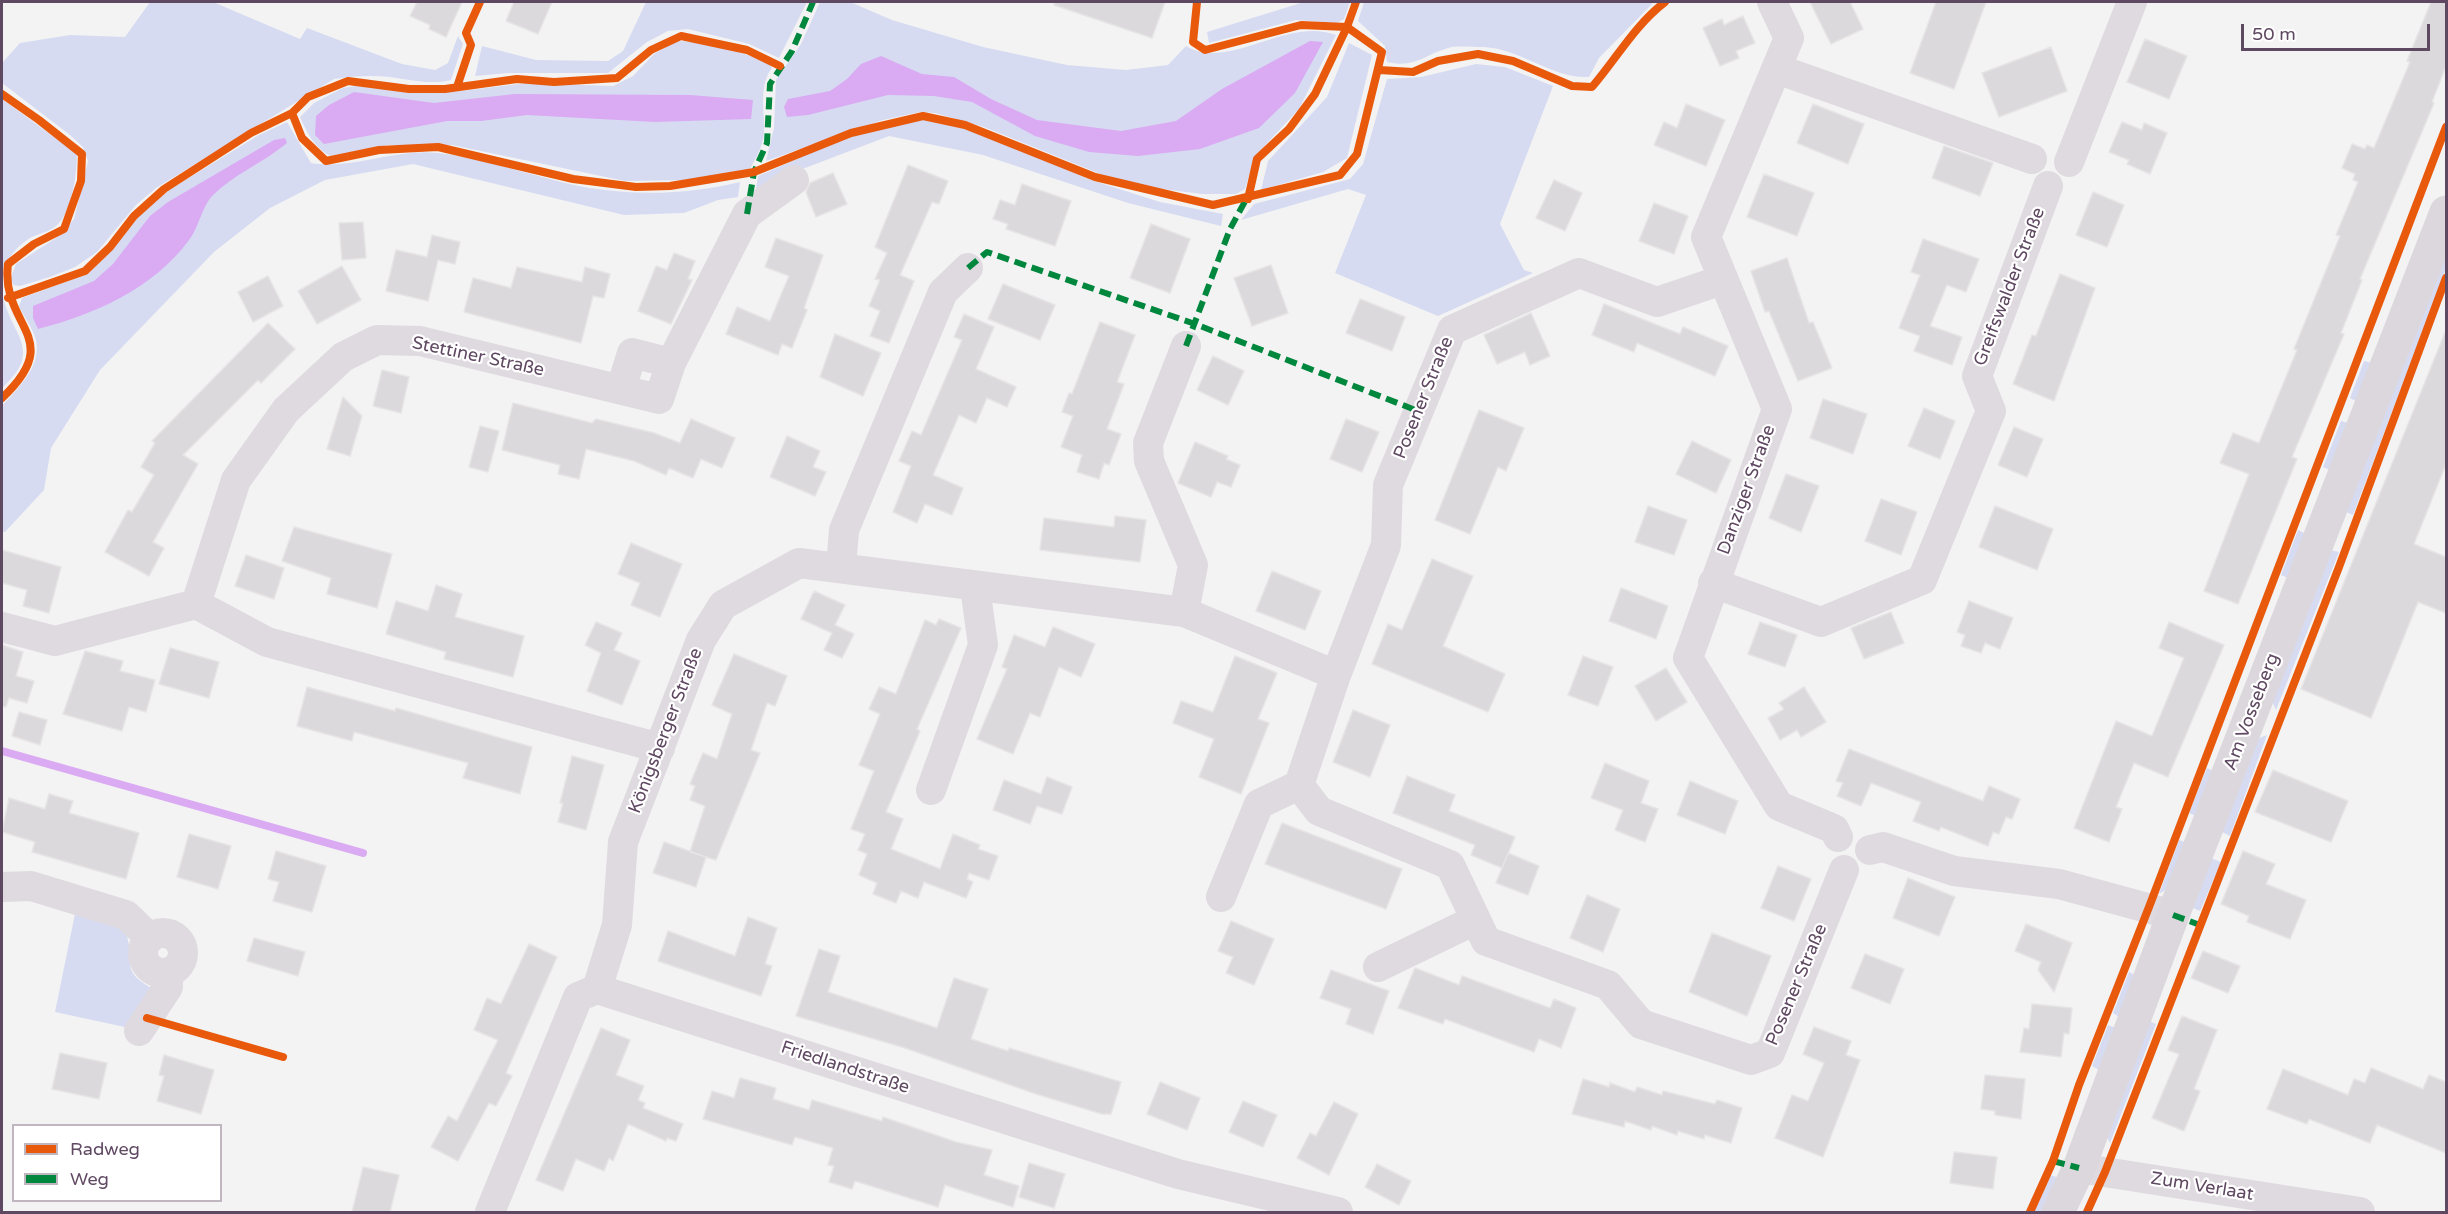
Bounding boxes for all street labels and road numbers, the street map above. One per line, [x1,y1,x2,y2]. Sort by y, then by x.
street label: Greifswalder Straße [1970,205,2050,369]
street label: Stettiner Straße [410,332,546,382]
street label: Posener Straße [1390,334,1458,462]
street label: Danziger Straße [1713,422,1781,558]
street label: Königsberger Straße [624,645,708,817]
street label: Am Vosseberg [2220,650,2284,774]
street label: Posener Straße [1762,921,1832,1049]
street label: Friedlandstraße [778,1037,912,1099]
street label: Zum Verlaat [2149,1168,2255,1206]

